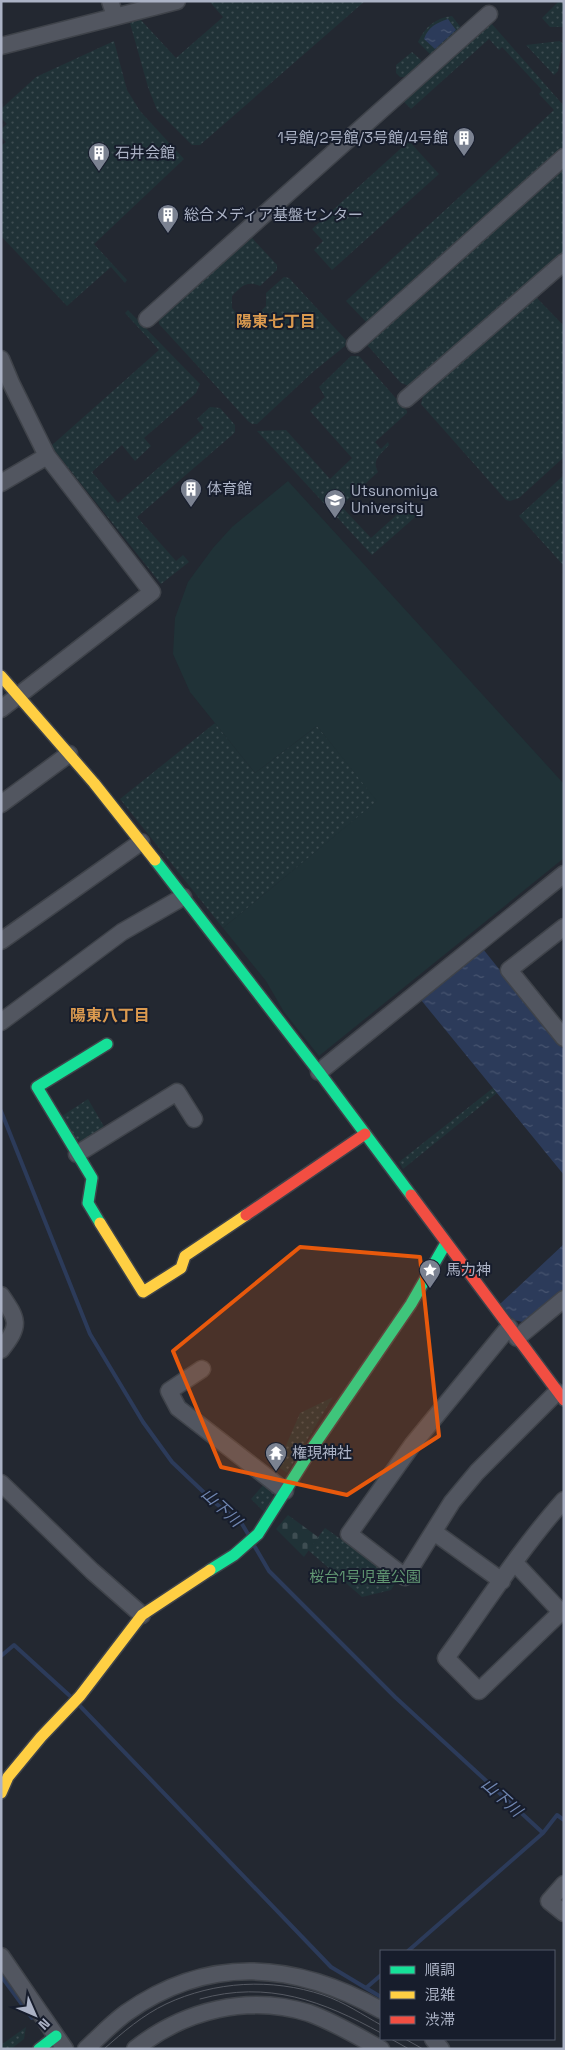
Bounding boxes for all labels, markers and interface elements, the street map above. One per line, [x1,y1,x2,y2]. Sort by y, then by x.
building icon: 1号館/2号館/3号館/4号館 [452,126,476,157]
place label: 1号館/2号館/3号館/4号館 [278,128,448,147]
building icon: 石井会館 [87,141,111,172]
place label: 石井会館 [115,143,175,162]
building icon: 総合メディア基盤センター [156,203,180,234]
place label: 総合メディア基盤センター [184,205,363,224]
district label: 陽東七丁目 [236,311,316,332]
building icon: 体育館 [179,477,203,508]
place label: 体育館 [207,479,252,498]
place label: Utsunomiya University [351,481,438,517]
school or university icon: Utsunomiya University [323,488,347,519]
district label: 陽東八丁目 [70,1005,150,1026]
place icon: 馬力神 [418,1258,442,1289]
place label: 馬力神 [446,1260,491,1279]
temple icon: 権現神社 [264,1441,288,1472]
place label: 権現神社 [292,1443,352,1462]
water label: 山下川 [197,1483,248,1533]
park label: 桜台1号児童公園 [309,1567,421,1586]
water label: 山下川 [477,1774,528,1823]
legend [380,1950,555,2040]
text: 順調 [425,1960,455,1979]
text: 混雑 [425,1985,455,2004]
north arrow [10,1990,60,2040]
text: 渋滞 [425,2010,455,2029]
text: N [35,2015,54,2034]

